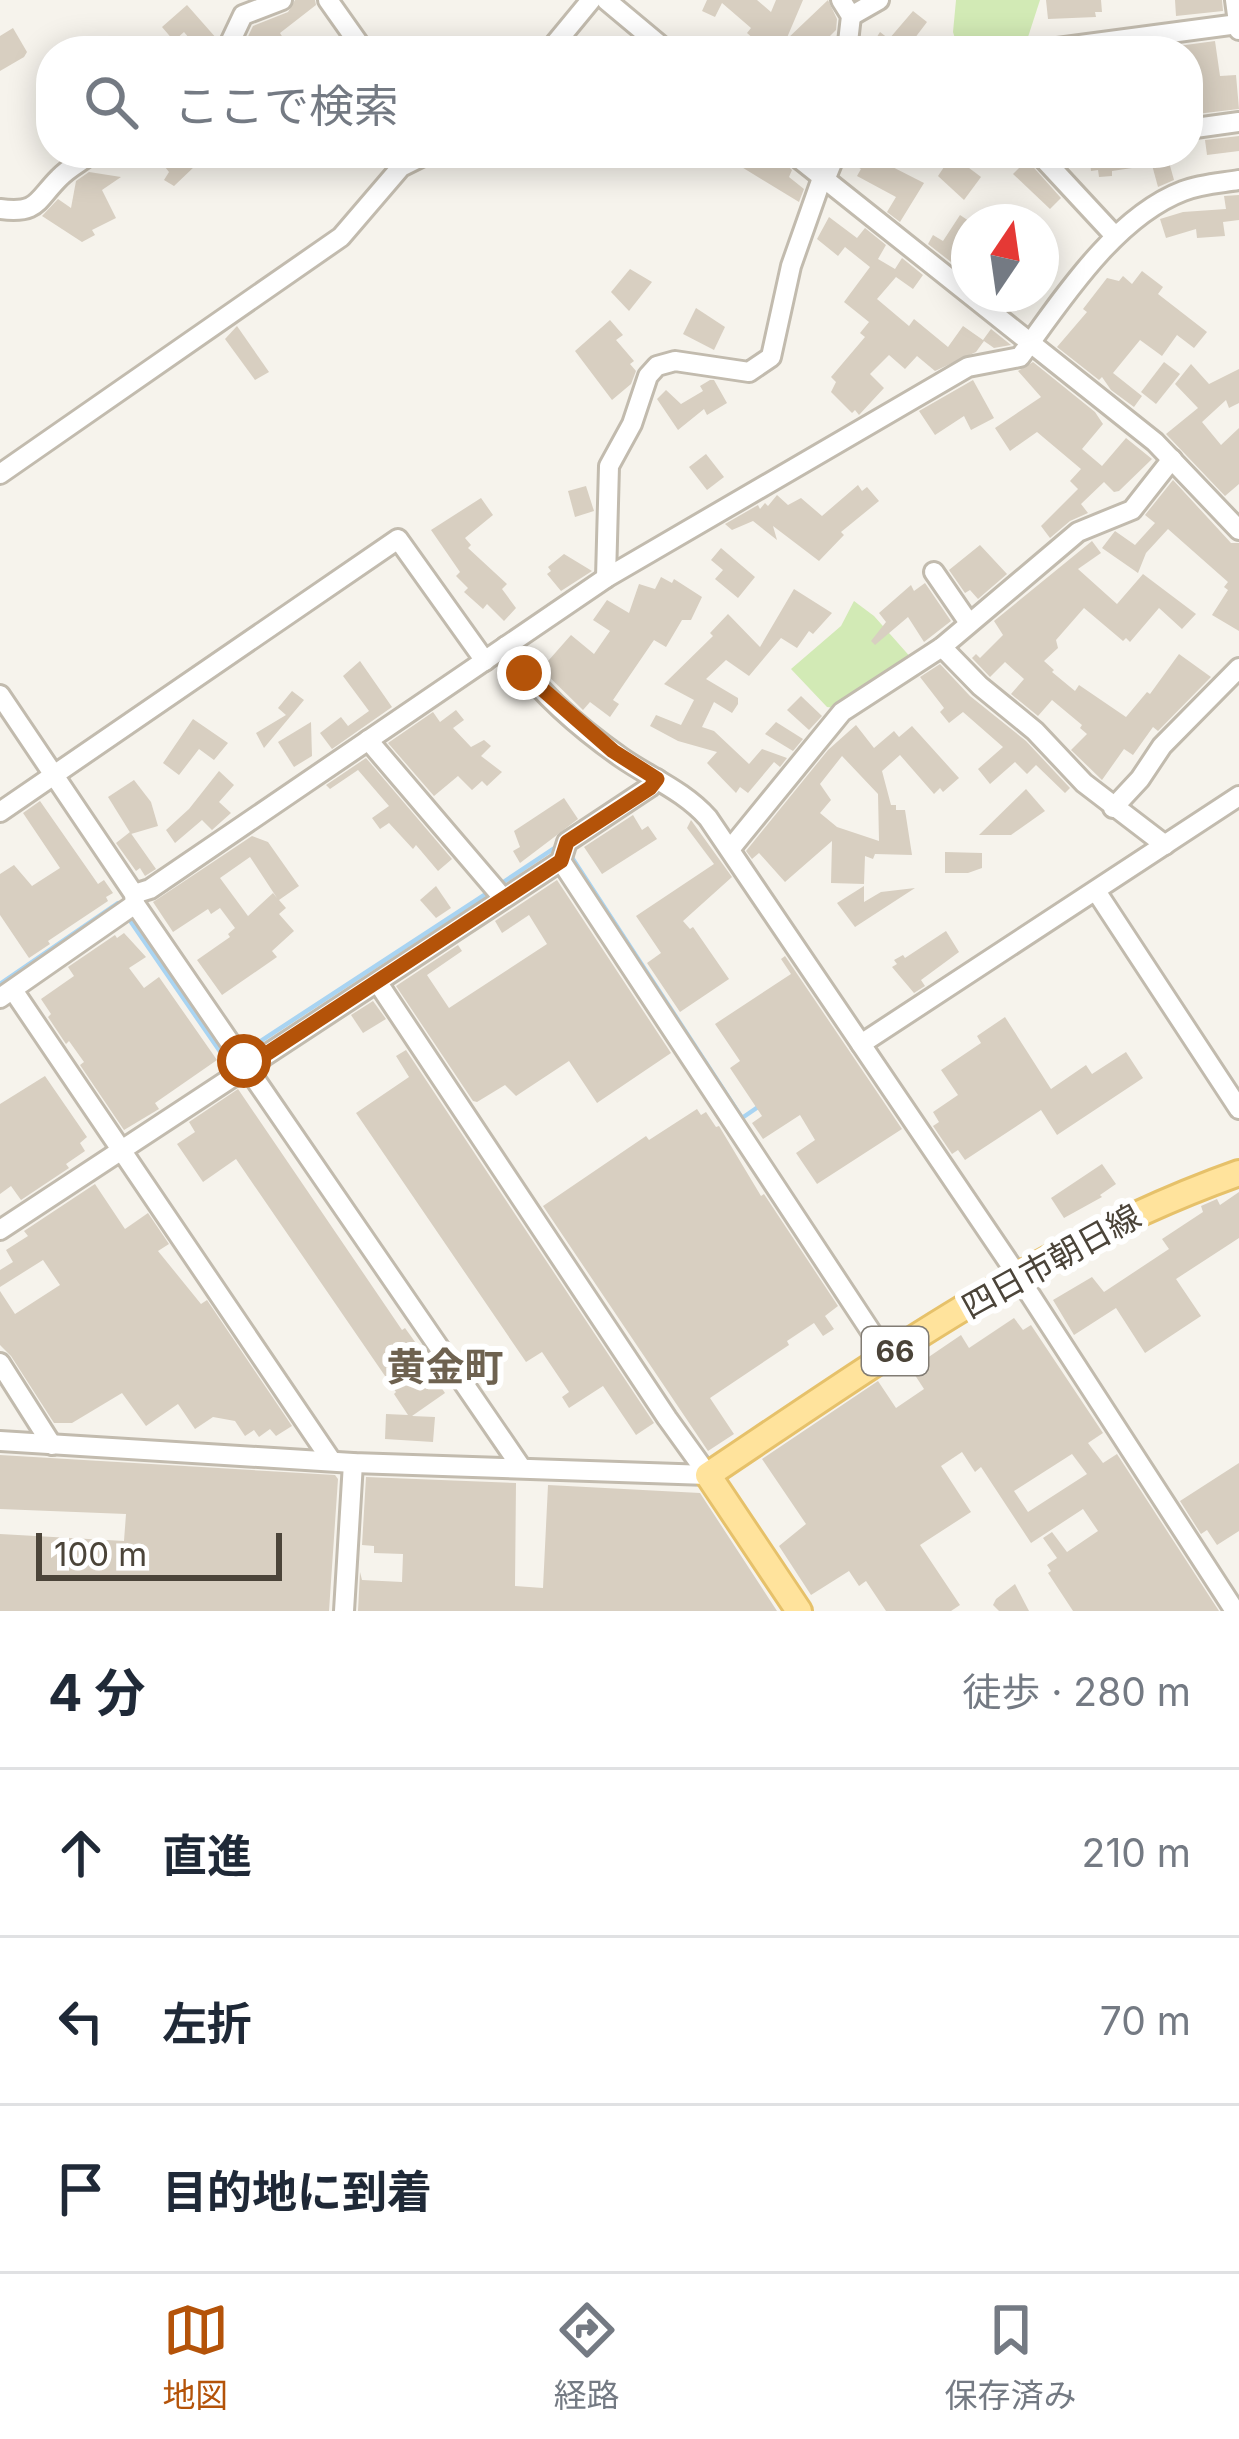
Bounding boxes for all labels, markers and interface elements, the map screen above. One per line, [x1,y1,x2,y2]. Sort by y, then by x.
search box [36,36,1203,168]
icon: search [78,69,144,135]
text: ここで検索 [174,78,399,133]
north arrow [951,204,1059,312]
route end [497,646,551,700]
route start [217,1034,271,1088]
street label: 四日市朝日線 [955,1196,1147,1326]
road number: 66 [862,1327,928,1375]
district label: 黄金町 [386,1343,504,1390]
scale bar [36,1527,282,1580]
text: 100 m [54,1534,147,1574]
text: 4 分 [48,1662,146,1723]
text: 徒歩 · 280 m [962,1668,1191,1715]
icon: ahead [48,1820,114,1886]
text: 直進 [162,1828,252,1883]
text: 210 m [1082,1829,1191,1876]
icon: left [48,1988,114,2054]
text: 左折 [162,1996,252,2051]
text: 70 m [1100,1997,1191,2044]
icon: arrive [48,2156,114,2222]
text: 目的地に到着 [162,2164,432,2219]
tab: 地図 [163,2297,229,2417]
tab: 経路 [554,2297,620,2417]
tab: 保存済み [945,2297,1077,2417]

